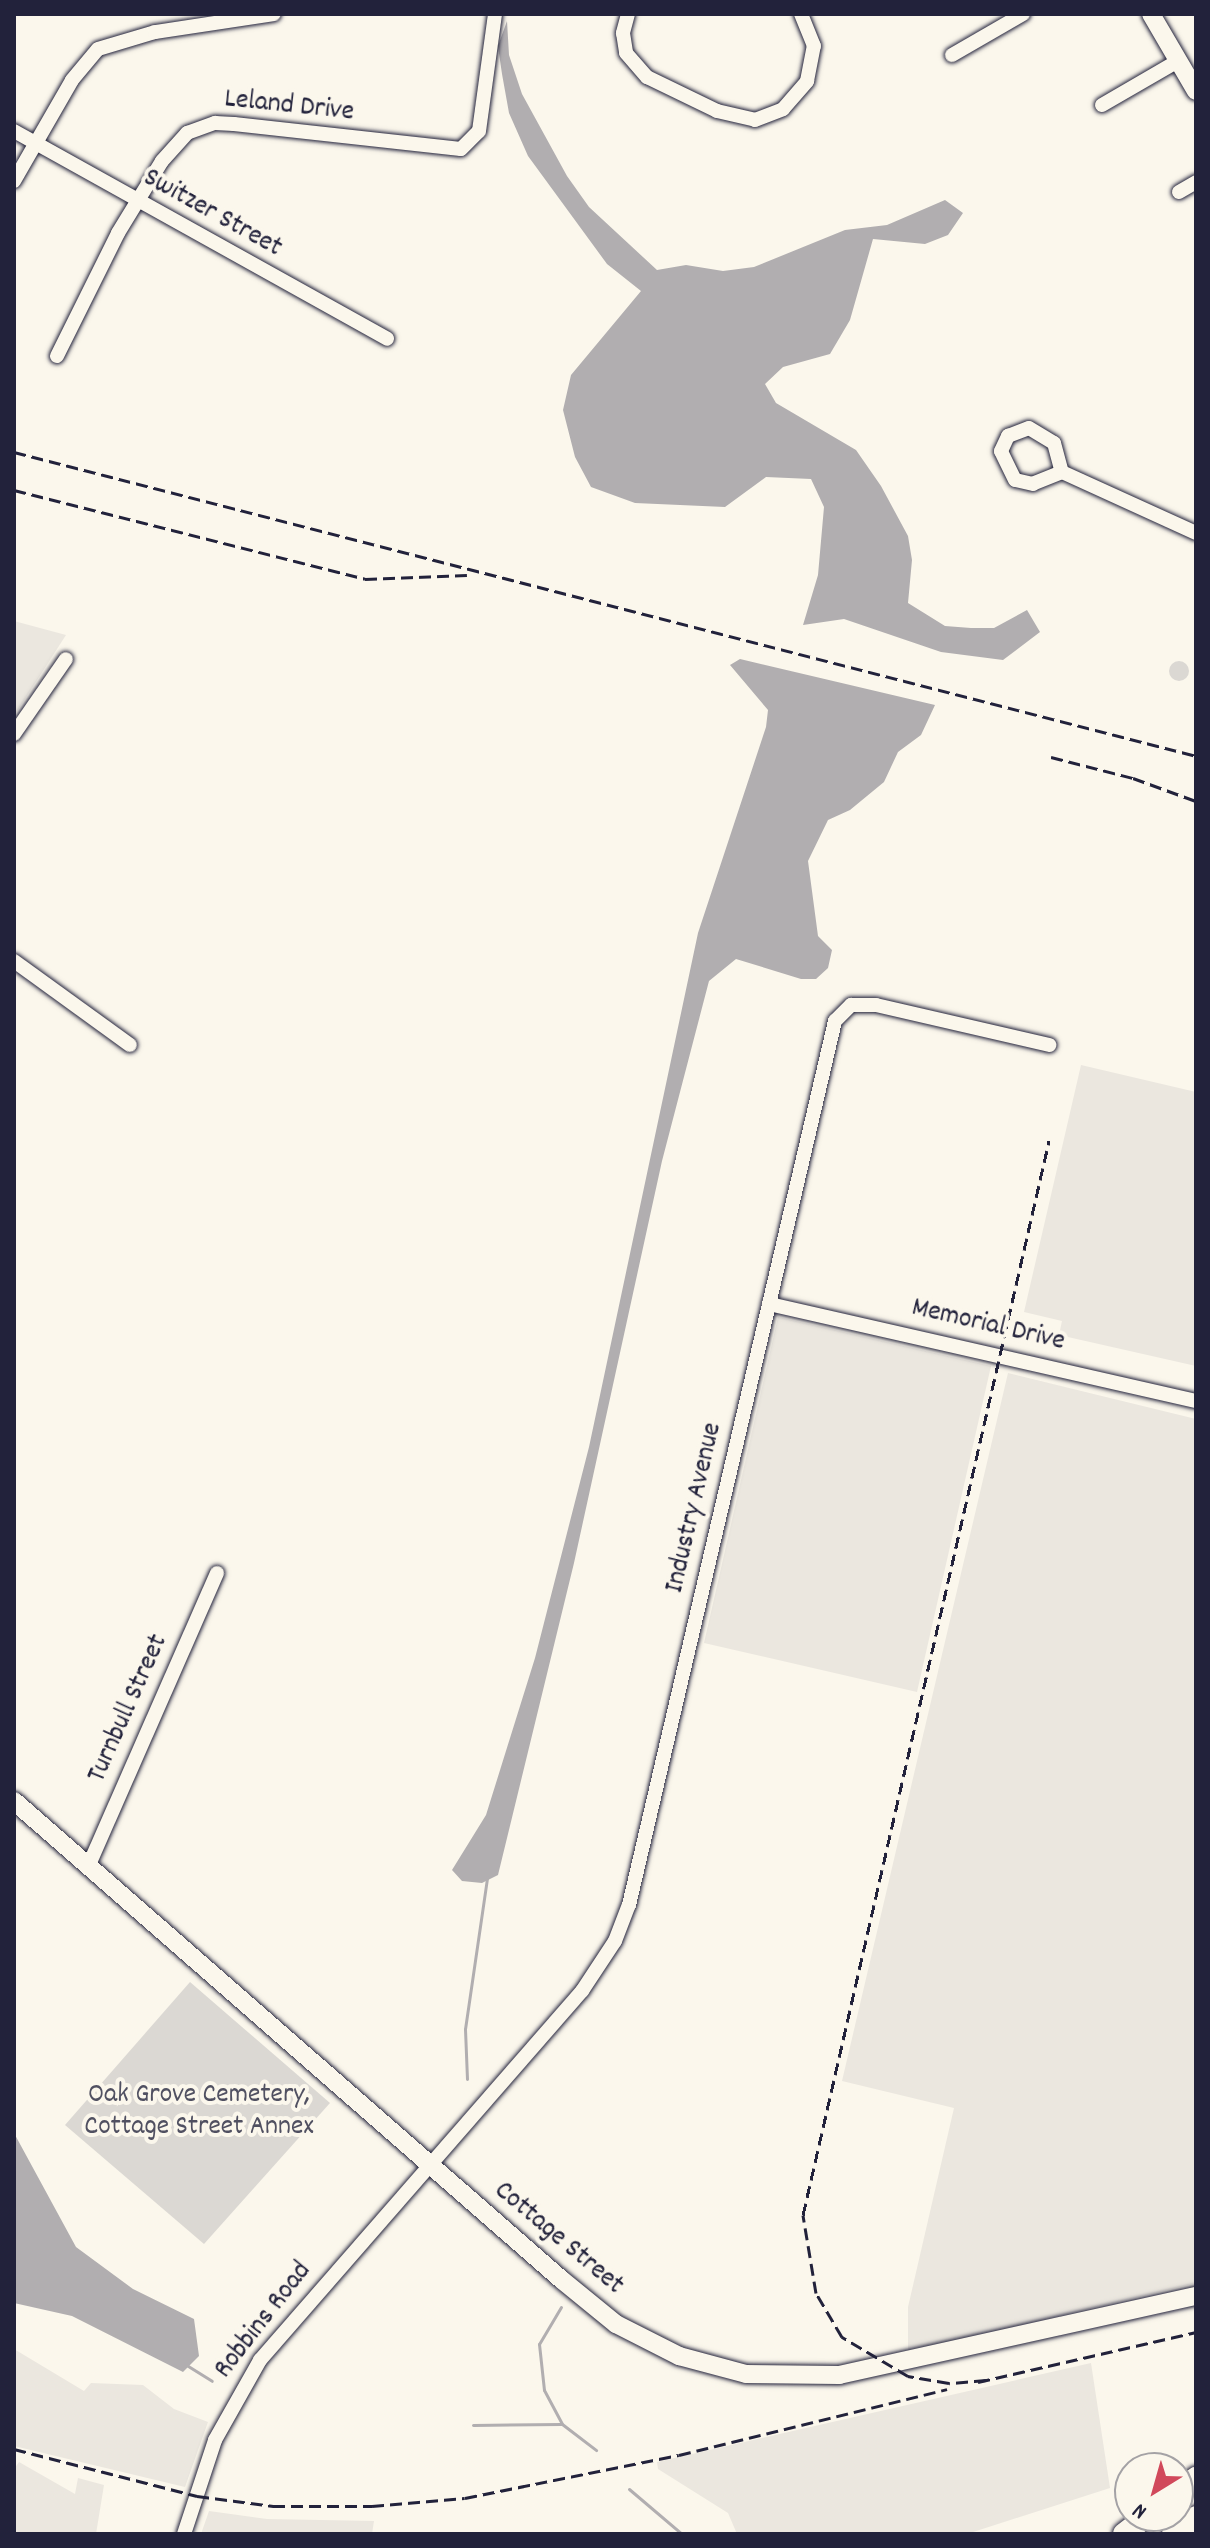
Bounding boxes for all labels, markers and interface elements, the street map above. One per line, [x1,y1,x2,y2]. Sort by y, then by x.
street label: Leland Drive [223,83,355,131]
street label: Switzer Street [137,162,287,266]
street label: Memorial Drive [908,1292,1068,1360]
street label: Industry Avenue [659,1420,731,1596]
street label: Turnbull Street [81,1630,177,1788]
park label: Oak Grove Cemetery, Cottage Street Annex [84,2079,314,2145]
street label: Cottage Street [486,2175,630,2303]
street label: Robbins Road [208,2256,320,2386]
north arrow [1114,2452,1194,2532]
text: N [1127,2494,1154,2526]

